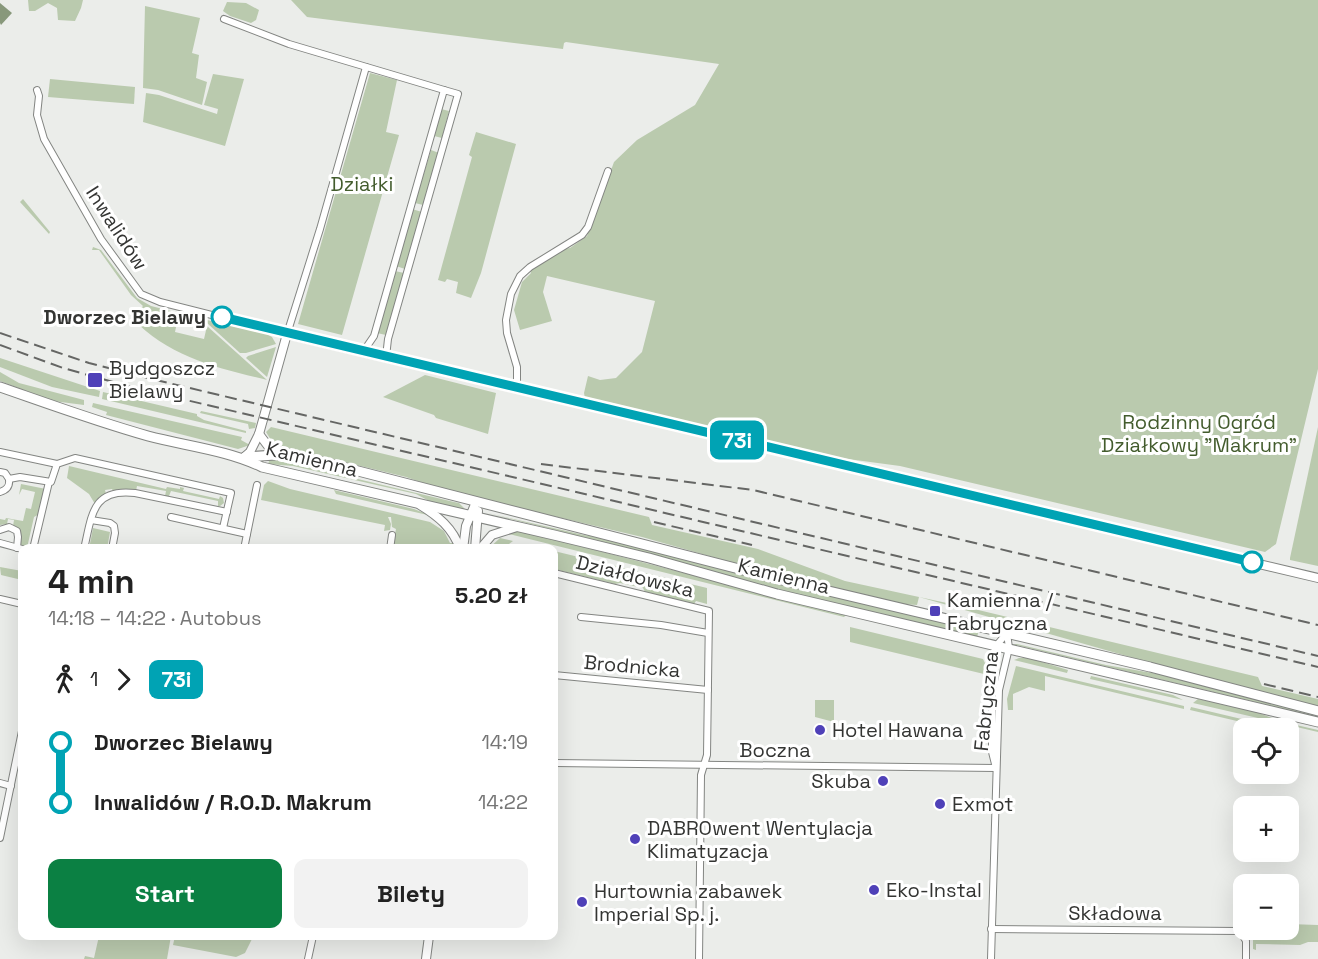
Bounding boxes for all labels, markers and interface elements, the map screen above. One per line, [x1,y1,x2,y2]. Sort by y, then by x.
park label: Działki [331,171,394,197]
street label: Inwalidów [80,181,154,275]
place label: Dworzec Bielawy [43,304,206,330]
marker: Dworzec Bielawy [211,306,233,328]
place label: Bydgoszcz Bielawy [109,355,215,404]
marker: Bydgoszcz Bielawy [86,371,104,389]
park label: Rodzinny Ogród Działkowy "Makrum" [1101,409,1297,458]
line badge: 73i [702,420,771,460]
text: 73i [722,427,752,454]
street label: Kamienna [263,435,361,483]
street label: Działdowska [573,549,697,603]
unlabelled marker [1241,551,1263,573]
street label: Kamienna [735,552,833,600]
text: 4 min [48,561,135,603]
text: 5.20 zł [455,581,528,609]
place label: Kamienna / Fabryczna [947,587,1054,636]
marker: Kamienna / Fabryczna [928,604,942,618]
text: 14:18 – 14:22 · Autobus [48,605,262,631]
street label: Brodnicka [583,649,681,683]
street label: Fabryczna [968,650,1004,752]
icon: walk [48,663,81,696]
icon: forward [107,663,140,696]
text: 1 [90,666,98,692]
text: 73i [161,666,191,693]
place label: Hotel Hawana [832,717,963,743]
map controls [1233,718,1299,940]
button: locate [1233,718,1299,784]
marker: Hotel Hawana [813,723,827,737]
text: Dworzec Bielawy [94,728,273,756]
text: 14:19 [481,729,528,755]
street label: Boczna [739,737,811,763]
place label: Skuba [811,768,871,794]
marker: Skuba [876,774,890,788]
text: Inwalidów / R.O.D. Makrum [94,788,372,816]
text: 14:22 [478,789,528,815]
place label: Exmot [952,791,1014,817]
button: + [1233,796,1299,862]
marker: Exmot [933,797,947,811]
place label: DABROwent Wentylacja Klimatyzacja [647,815,873,864]
marker: DABROwent Wentylacja Klimatyzacja [628,832,642,846]
button: Start [48,859,282,928]
button: Bilety [294,859,528,928]
button: − [1233,874,1299,940]
place label: Eko-Instal [886,877,982,903]
place label: Hurtownia zabawek Imperial Sp. j. [594,878,782,927]
marker: Eko-Instal [867,883,881,897]
marker: Hurtownia zabawek Imperial Sp. j. [575,895,589,909]
street label: Składowa [1068,900,1162,926]

